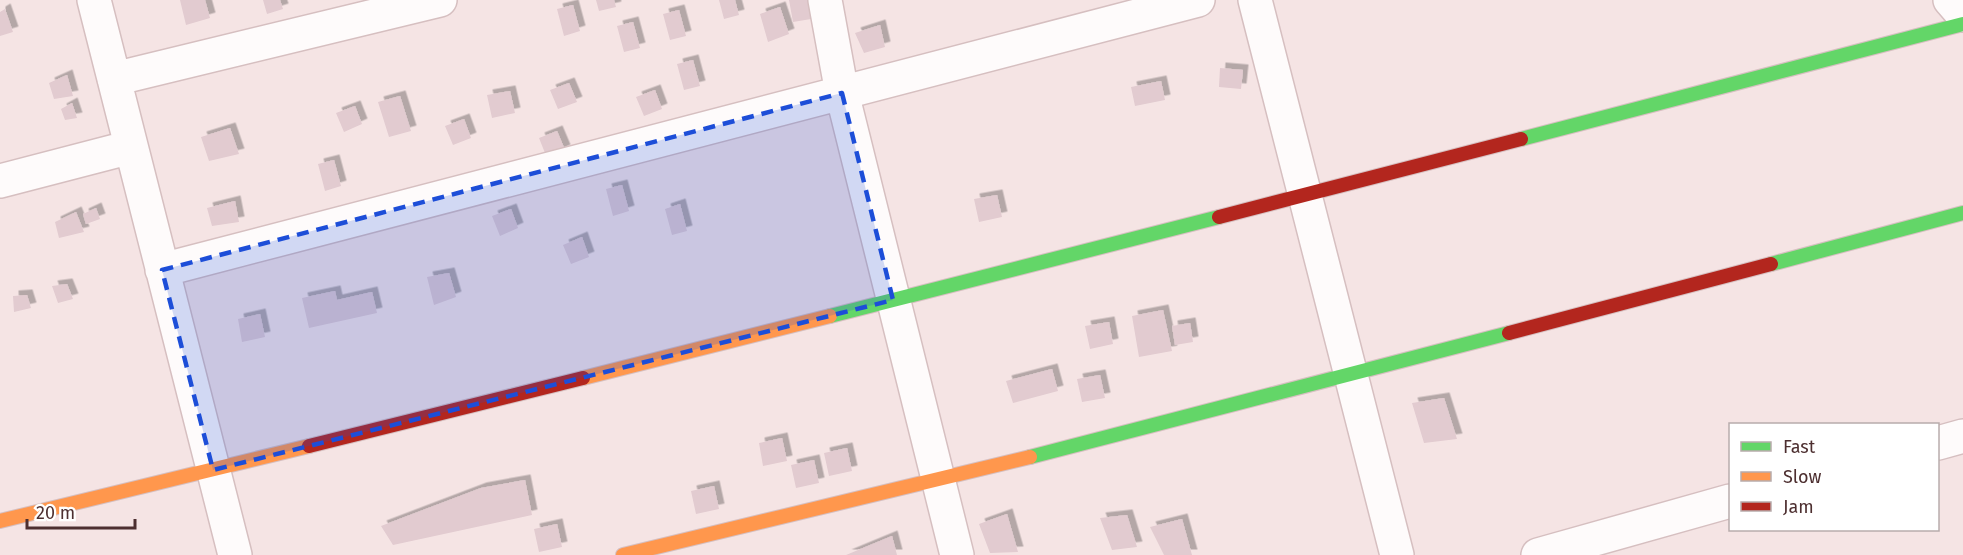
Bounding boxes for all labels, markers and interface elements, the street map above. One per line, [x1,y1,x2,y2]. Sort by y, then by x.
legend [1729,423,1939,531]
text: Fast [1783,436,1816,458]
text: Slow [1783,466,1822,488]
scale bar [27,492,135,530]
text: Jam [1783,496,1814,518]
text: 20 m [36,502,75,524]

